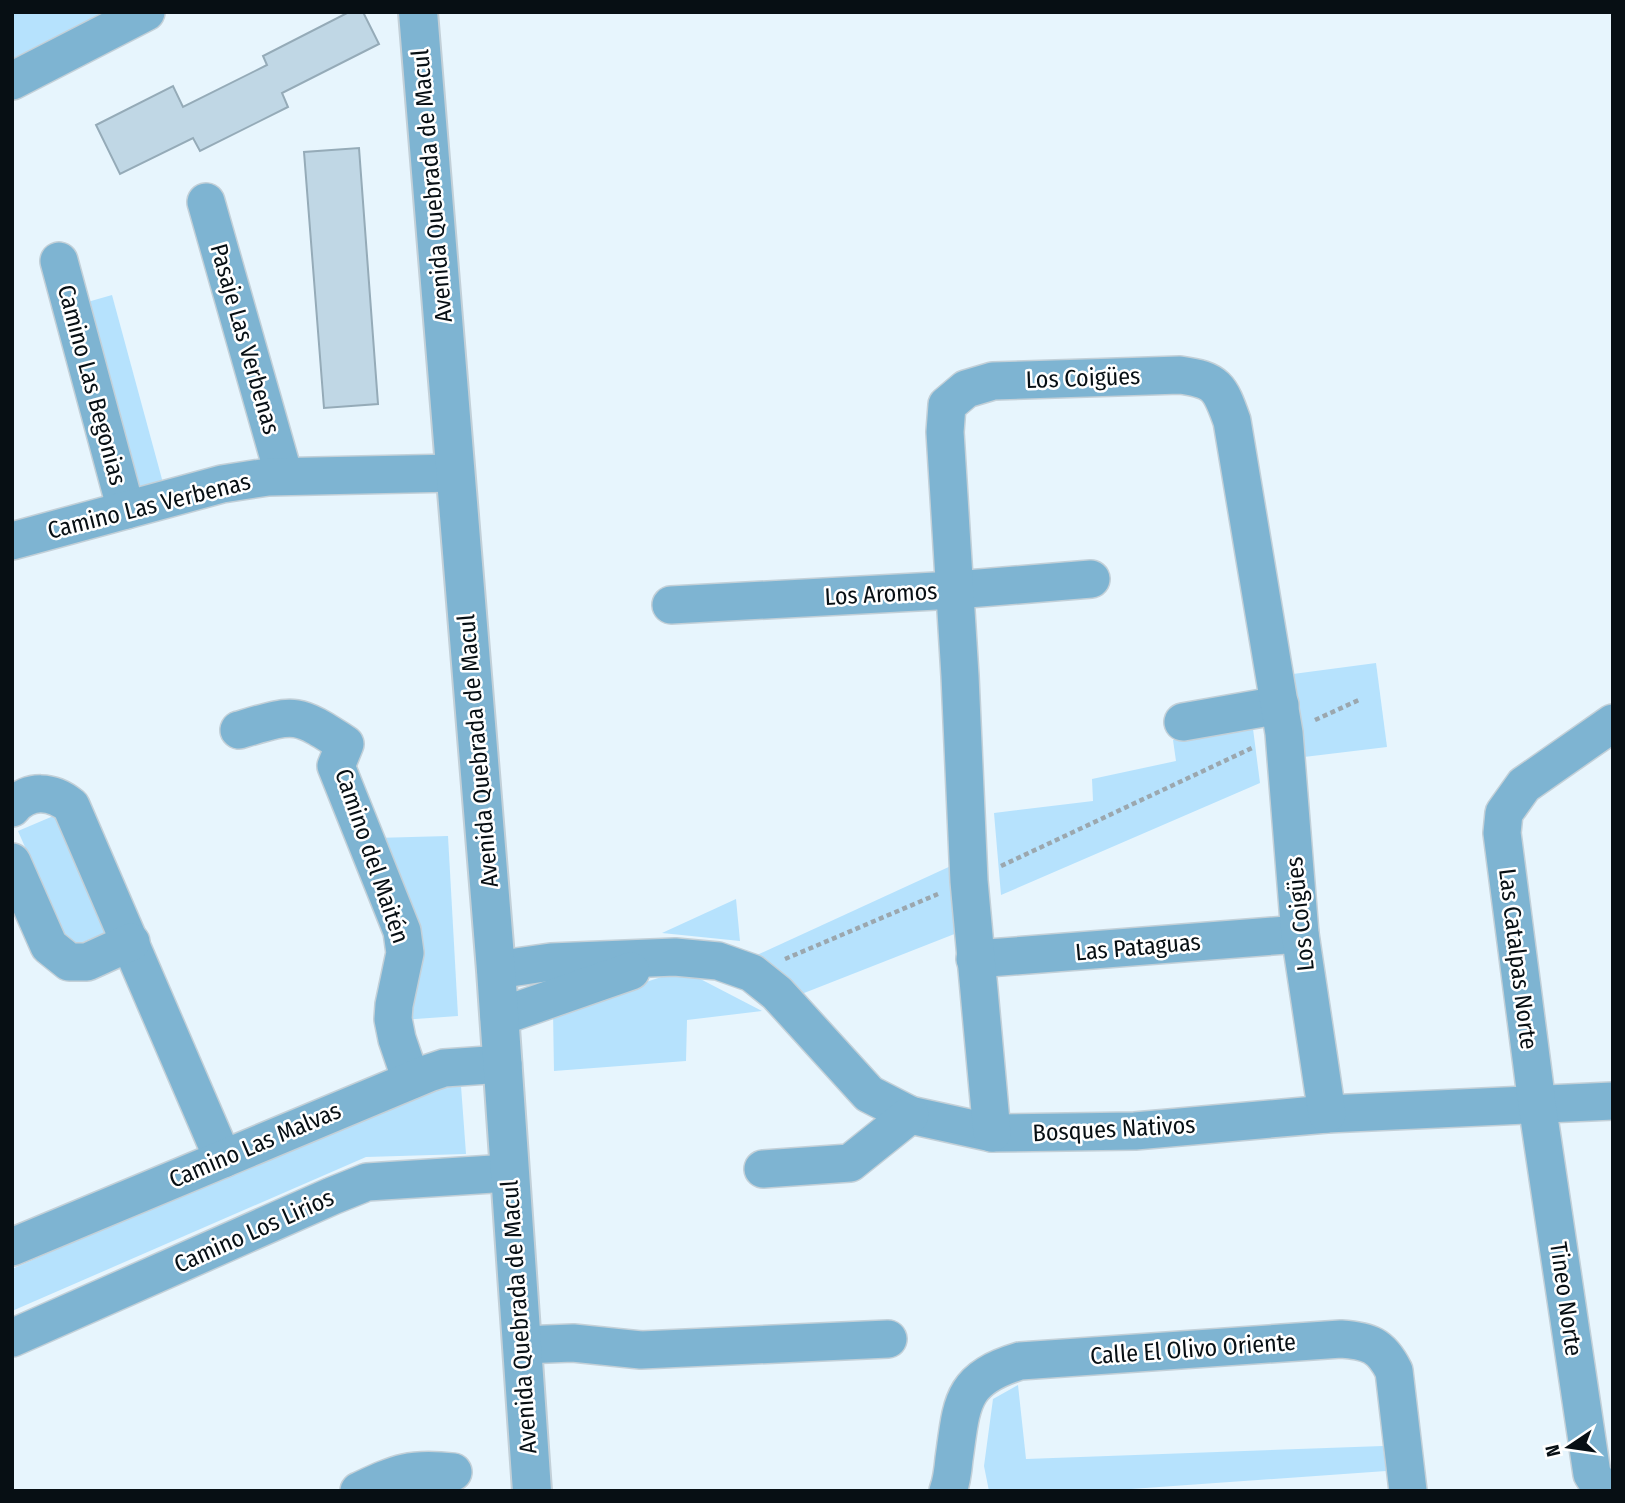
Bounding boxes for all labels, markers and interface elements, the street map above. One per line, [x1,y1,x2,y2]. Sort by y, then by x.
street label: Avenida Quebrada de Macul [406,48,458,324]
street label: Pasaje Las Verbenas [204,240,286,438]
street label: Camino Las Begonias [52,282,132,488]
street label: Los Coigües [1025,362,1141,394]
street label: Camino Las Verbenas [45,467,253,545]
street label: Los Aromos [824,577,938,611]
street label: Avenida Quebrada de Macul [452,613,504,889]
street label: Camino del Maitén [329,765,415,947]
street label: Los Coigües [1280,855,1320,973]
street label: Las Catalpas Norte [1493,867,1543,1051]
street label: Las Pataguas [1074,928,1202,966]
street label: Camino Las Malvas [165,1096,345,1194]
street label: Bosques Nativos [1032,1111,1196,1147]
street label: Avenida Quebrada de Macul [495,1179,543,1455]
street label: Camino Los Lirios [170,1183,338,1279]
street label: Tineo Norte [1544,1240,1588,1358]
street label: Calle El Olivo Oriente [1089,1328,1297,1370]
north arrow [1534,1412,1604,1482]
text: N [1540,1443,1565,1459]

